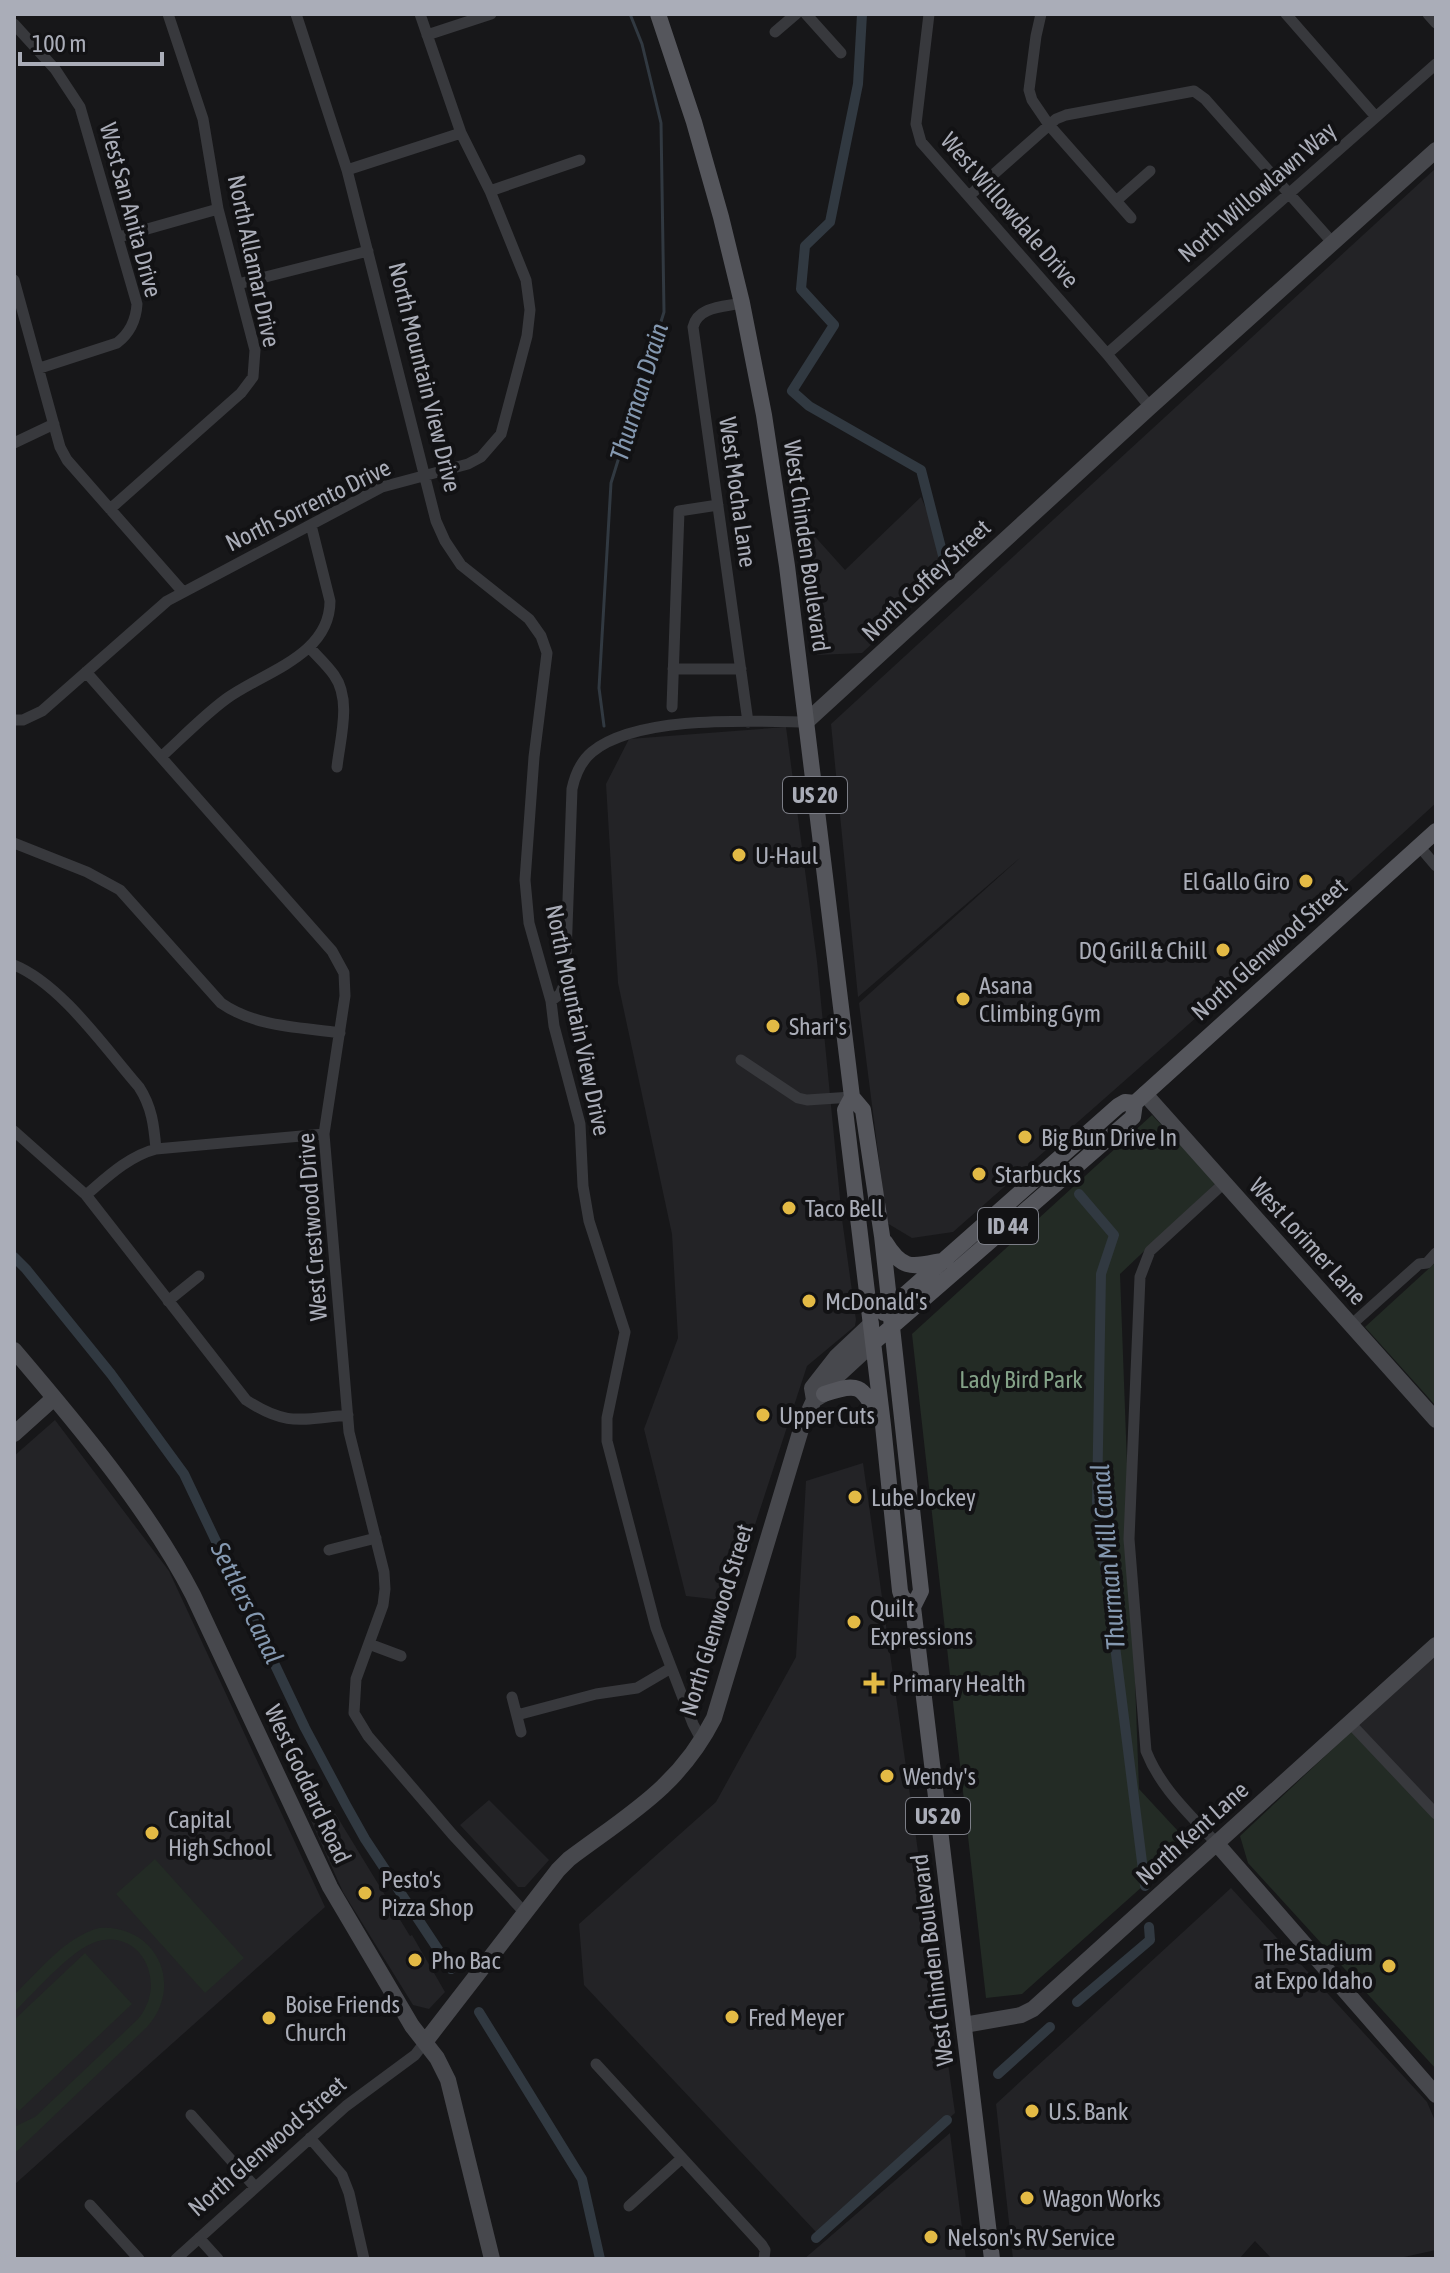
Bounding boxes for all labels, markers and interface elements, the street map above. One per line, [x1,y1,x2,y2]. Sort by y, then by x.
scale bar [20,16,162,66]
text: 100 m [32,30,86,57]
street label: North Willowlawn Way [1173,116,1341,268]
street label: West San Anita Drive [95,120,167,300]
street label: West Willowdale Drive [935,127,1085,293]
street label: North Allamar Drive [223,173,285,349]
street label: North Mountain View Drive [383,260,467,494]
water label: Thurman Drain [604,319,674,465]
street label: West Mocha Lane [714,415,762,569]
street label: West Chinden Boulevard [779,438,835,654]
street label: North Sorrento Drive [221,453,395,557]
street label: North Coffey Street [856,514,996,646]
road number: US 20 [783,777,847,813]
place label: U-Haul [755,842,819,869]
marker: U-Haul [730,846,748,864]
place label: El Gallo Giro [1183,868,1290,895]
street label: North Glenwood Street [1186,872,1352,1026]
marker: El Gallo Giro [1297,872,1315,890]
street label: North Mountain View Drive [540,902,616,1138]
place label: DQ Grill & Chill [1078,937,1208,964]
marker: DQ Grill & Chill [1214,941,1232,959]
place label: Asana Climbing Gym [979,972,1101,1027]
marker: Asana Climbing Gym [954,990,972,1008]
place label: Shari's [789,1013,847,1040]
marker: Shari's [764,1017,782,1035]
place label: Big Bun Drive In [1041,1124,1177,1151]
marker: Big Bun Drive In [1016,1128,1034,1146]
street label: West Crestwood Drive [292,1132,332,1322]
place label: Starbucks [995,1161,1081,1188]
marker: Starbucks [970,1165,988,1183]
street label: West Lorimer Lane [1244,1172,1372,1310]
place label: Taco Bell [805,1195,884,1222]
marker: Taco Bell [780,1199,798,1217]
road number: ID 44 [978,1208,1038,1244]
place label: McDonald's [825,1288,927,1315]
marker: McDonald's [800,1292,818,1310]
park label: Lady Bird Park [959,1366,1083,1393]
place label: Upper Cuts [779,1402,875,1429]
marker: Upper Cuts [754,1406,772,1424]
water label: Thurman Mill Canal [1085,1463,1131,1651]
place label: Lube Jockey [871,1484,976,1511]
marker: Lube Jockey [846,1488,864,1506]
street label: North Glenwood Street [674,1521,758,1719]
water label: Settlers Canal [204,1536,289,1669]
place label: Quilt Expressions [870,1595,973,1650]
marker: Quilt Expressions [845,1613,863,1631]
place label: Primary Health [892,1670,1026,1697]
marker: Primary Health [863,1672,885,1694]
street label: West Goddard Road [259,1700,357,1868]
place label: Wendy's [903,1763,976,1790]
marker: Wendy's [878,1767,896,1785]
street label: North Kent Lane [1131,1776,1253,1890]
road number: US 20 [906,1798,970,1834]
place label: Capital High School [168,1806,273,1861]
marker: Capital High School [143,1824,161,1842]
street label: West Chinden Boulevard [906,1852,958,2068]
place label: Pesto's Pizza Shop [381,1866,474,1921]
marker: Pesto's Pizza Shop [356,1884,374,1902]
place label: The Stadium at Expo Idaho [1254,1939,1373,1994]
place label: Pho Bac [431,1947,501,1974]
marker: Pho Bac [406,1951,424,1969]
marker: The Stadium at Expo Idaho [1380,1957,1398,1975]
place label: Boise Friends Church [285,1991,400,2046]
place label: Fred Meyer [748,2004,845,2031]
marker: Fred Meyer [723,2008,741,2026]
marker: Boise Friends Church [260,2009,278,2027]
street label: North Glenwood Street [183,2070,351,2222]
place label: U.S. Bank [1048,2098,1129,2125]
marker: U.S. Bank [1023,2102,1041,2120]
place label: Wagon Works [1043,2185,1161,2212]
marker: Wagon Works [1018,2189,1036,2207]
place label: Nelson's RV Service [947,2224,1115,2251]
marker: Nelson's RV Service [922,2228,940,2246]

